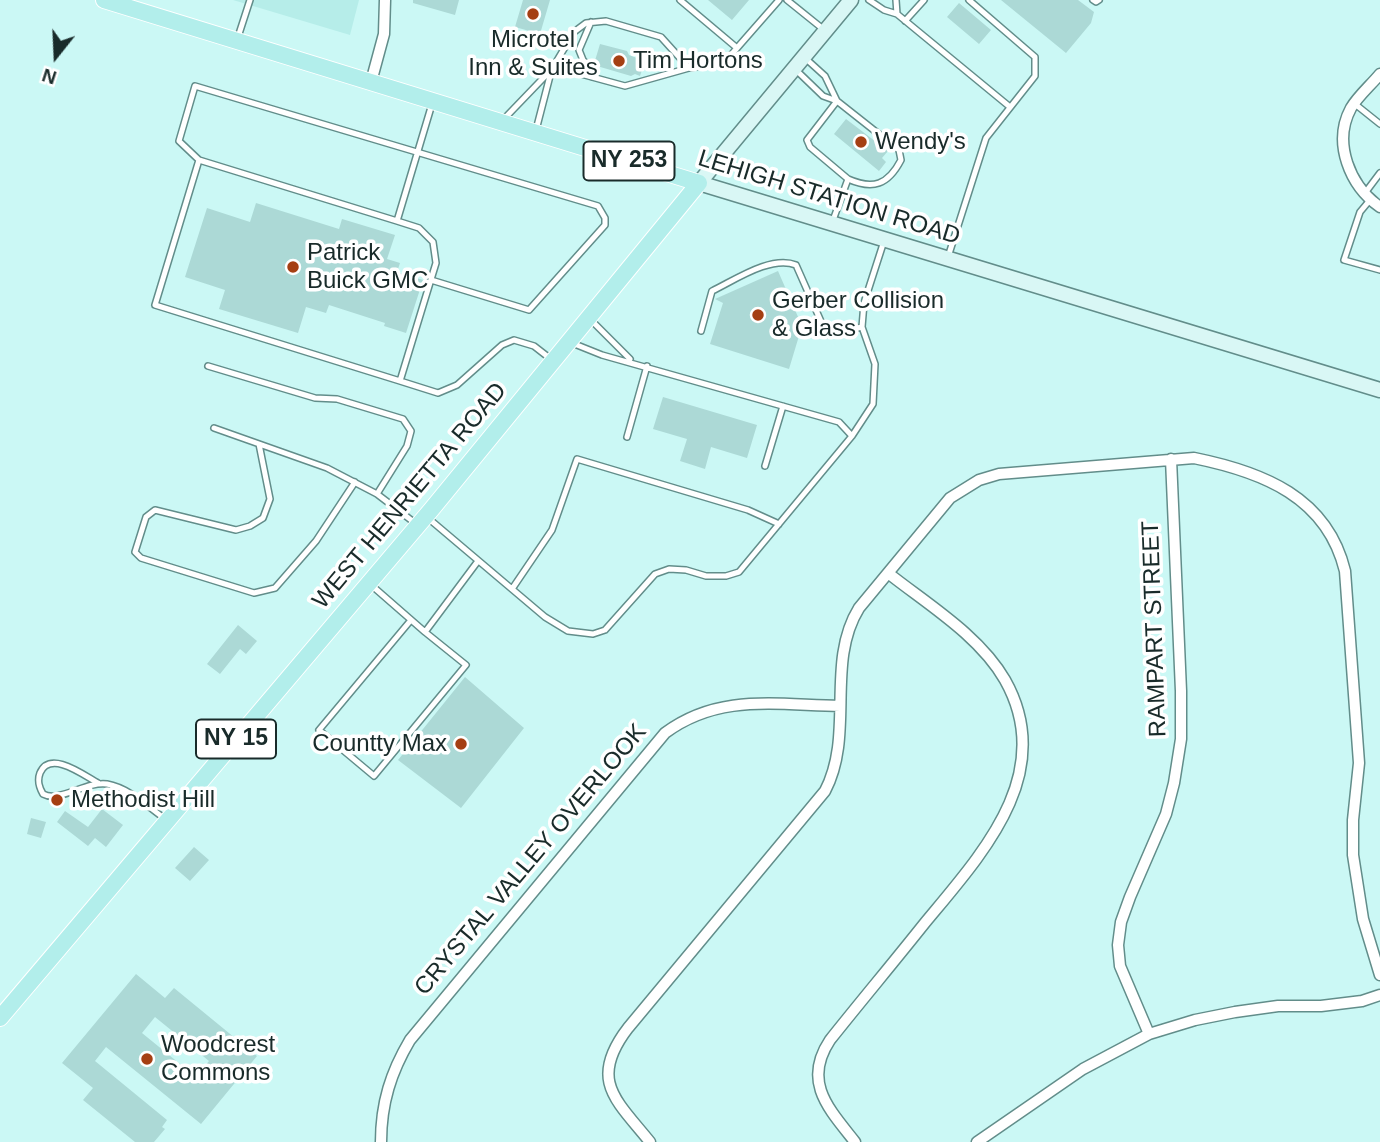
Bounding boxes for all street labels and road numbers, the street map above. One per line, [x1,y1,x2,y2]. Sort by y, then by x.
road number: NY 253 [584,142,674,180]
street label: LEHIGH STATION ROAD [695,144,963,252]
street label: WEST HENRIETTA ROAD [307,377,513,615]
street label: RAMPART STREET [1137,520,1173,738]
street label: CRYSTAL VALLEY OVERLOOK [409,718,653,1002]
road number: NY 15 [196,720,276,758]

